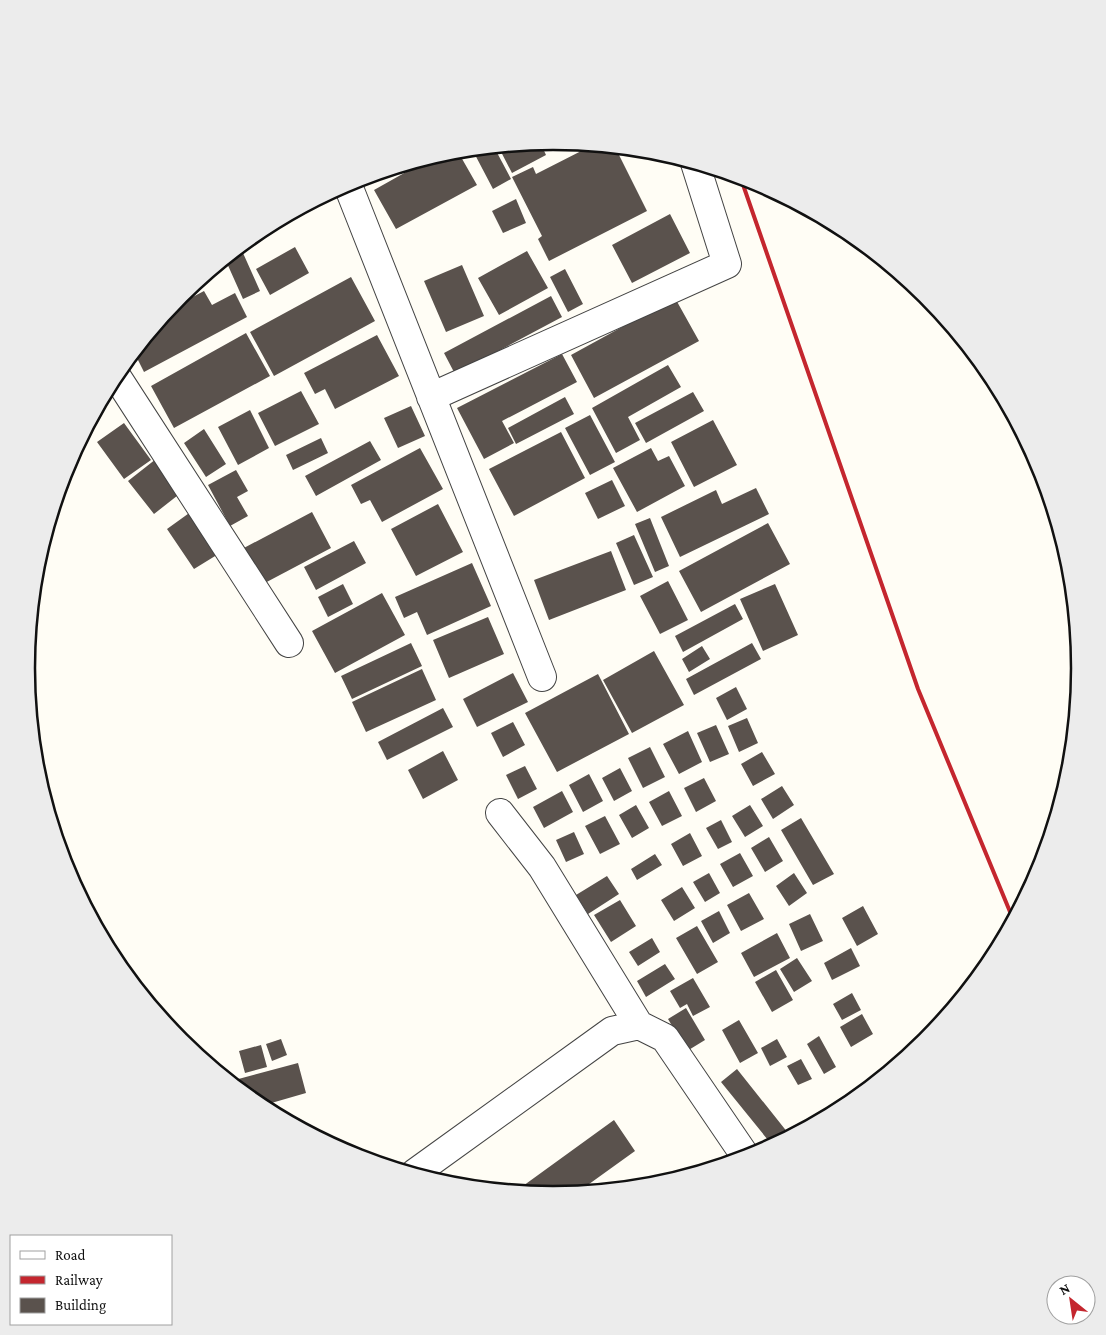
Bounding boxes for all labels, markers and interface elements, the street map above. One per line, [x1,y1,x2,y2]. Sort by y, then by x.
legend [10,1235,172,1325]
text: Road [55,1247,86,1263]
text: Railway [55,1272,103,1289]
north arrow [1046,1275,1096,1325]
text: N [1056,1279,1073,1298]
text: Building [55,1297,106,1314]

